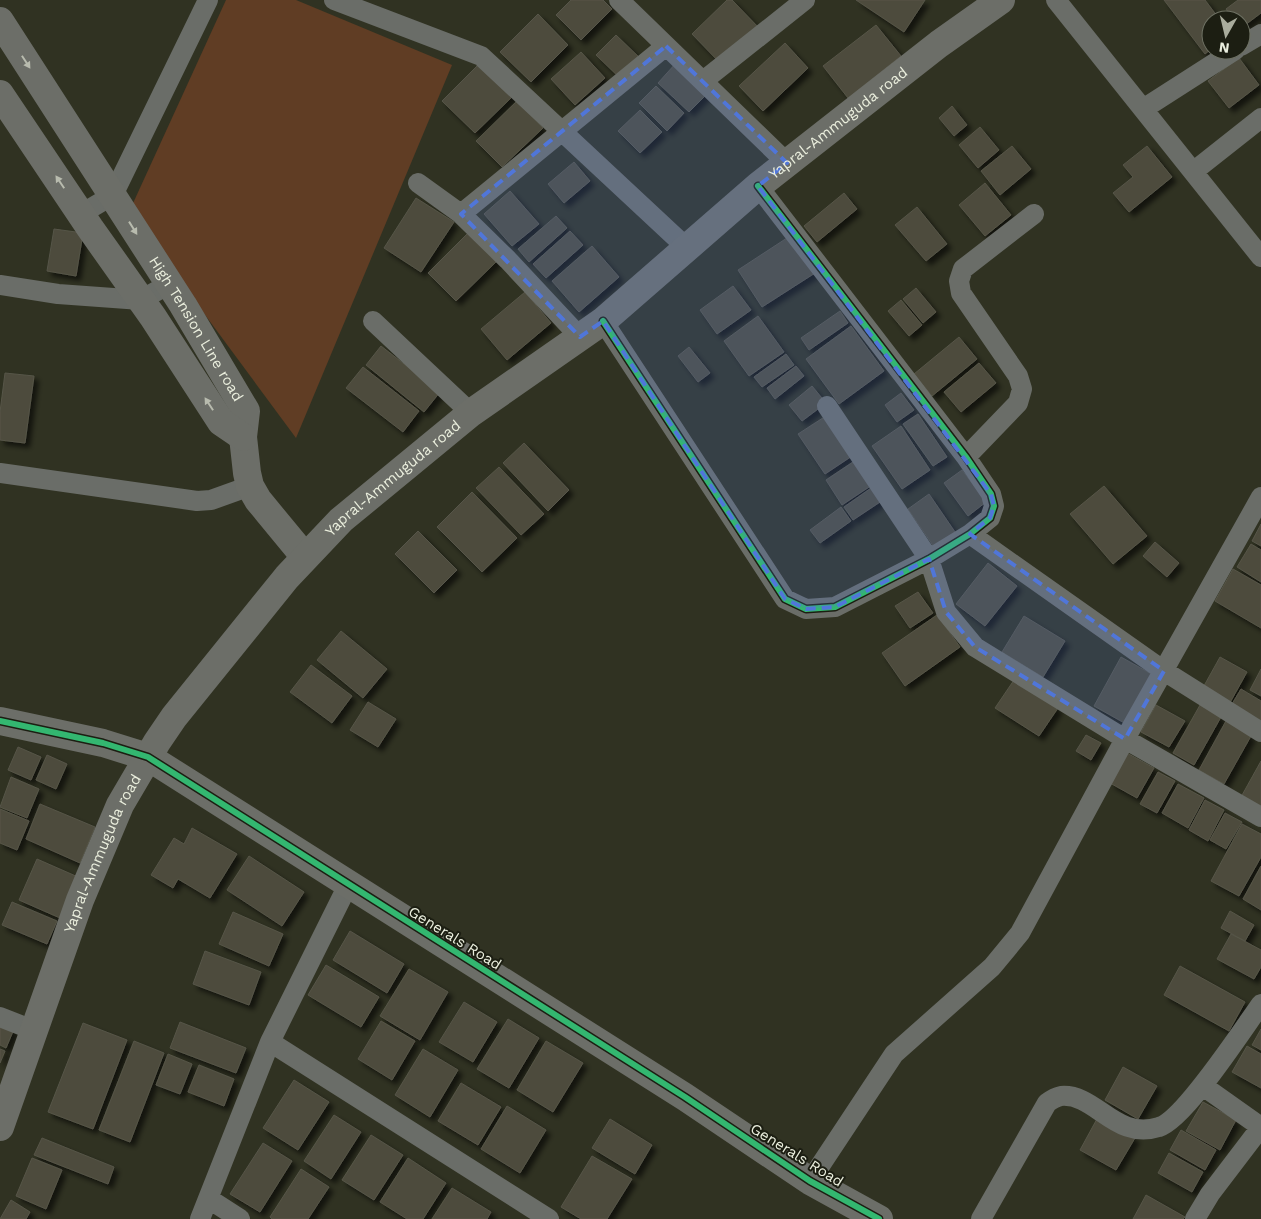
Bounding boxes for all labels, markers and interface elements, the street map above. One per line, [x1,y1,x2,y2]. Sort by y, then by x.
north arrow [1201,10,1251,60]
text: N [1218,39,1230,57]
one-way arrow [22,55,31,68]
street label: Yapral-Ammuguda road [765,63,911,183]
one-way arrow [55,175,64,189]
one-way arrow [129,221,138,234]
street label: High Tension Line road [145,253,247,405]
one-way arrow [204,397,214,410]
street label: Yapral-Ammuguda road [321,416,464,540]
street label: Yapral-Ammuguda road [60,771,145,935]
street label: Generals Road [405,902,505,974]
street label: Generals Road [747,1119,847,1191]

